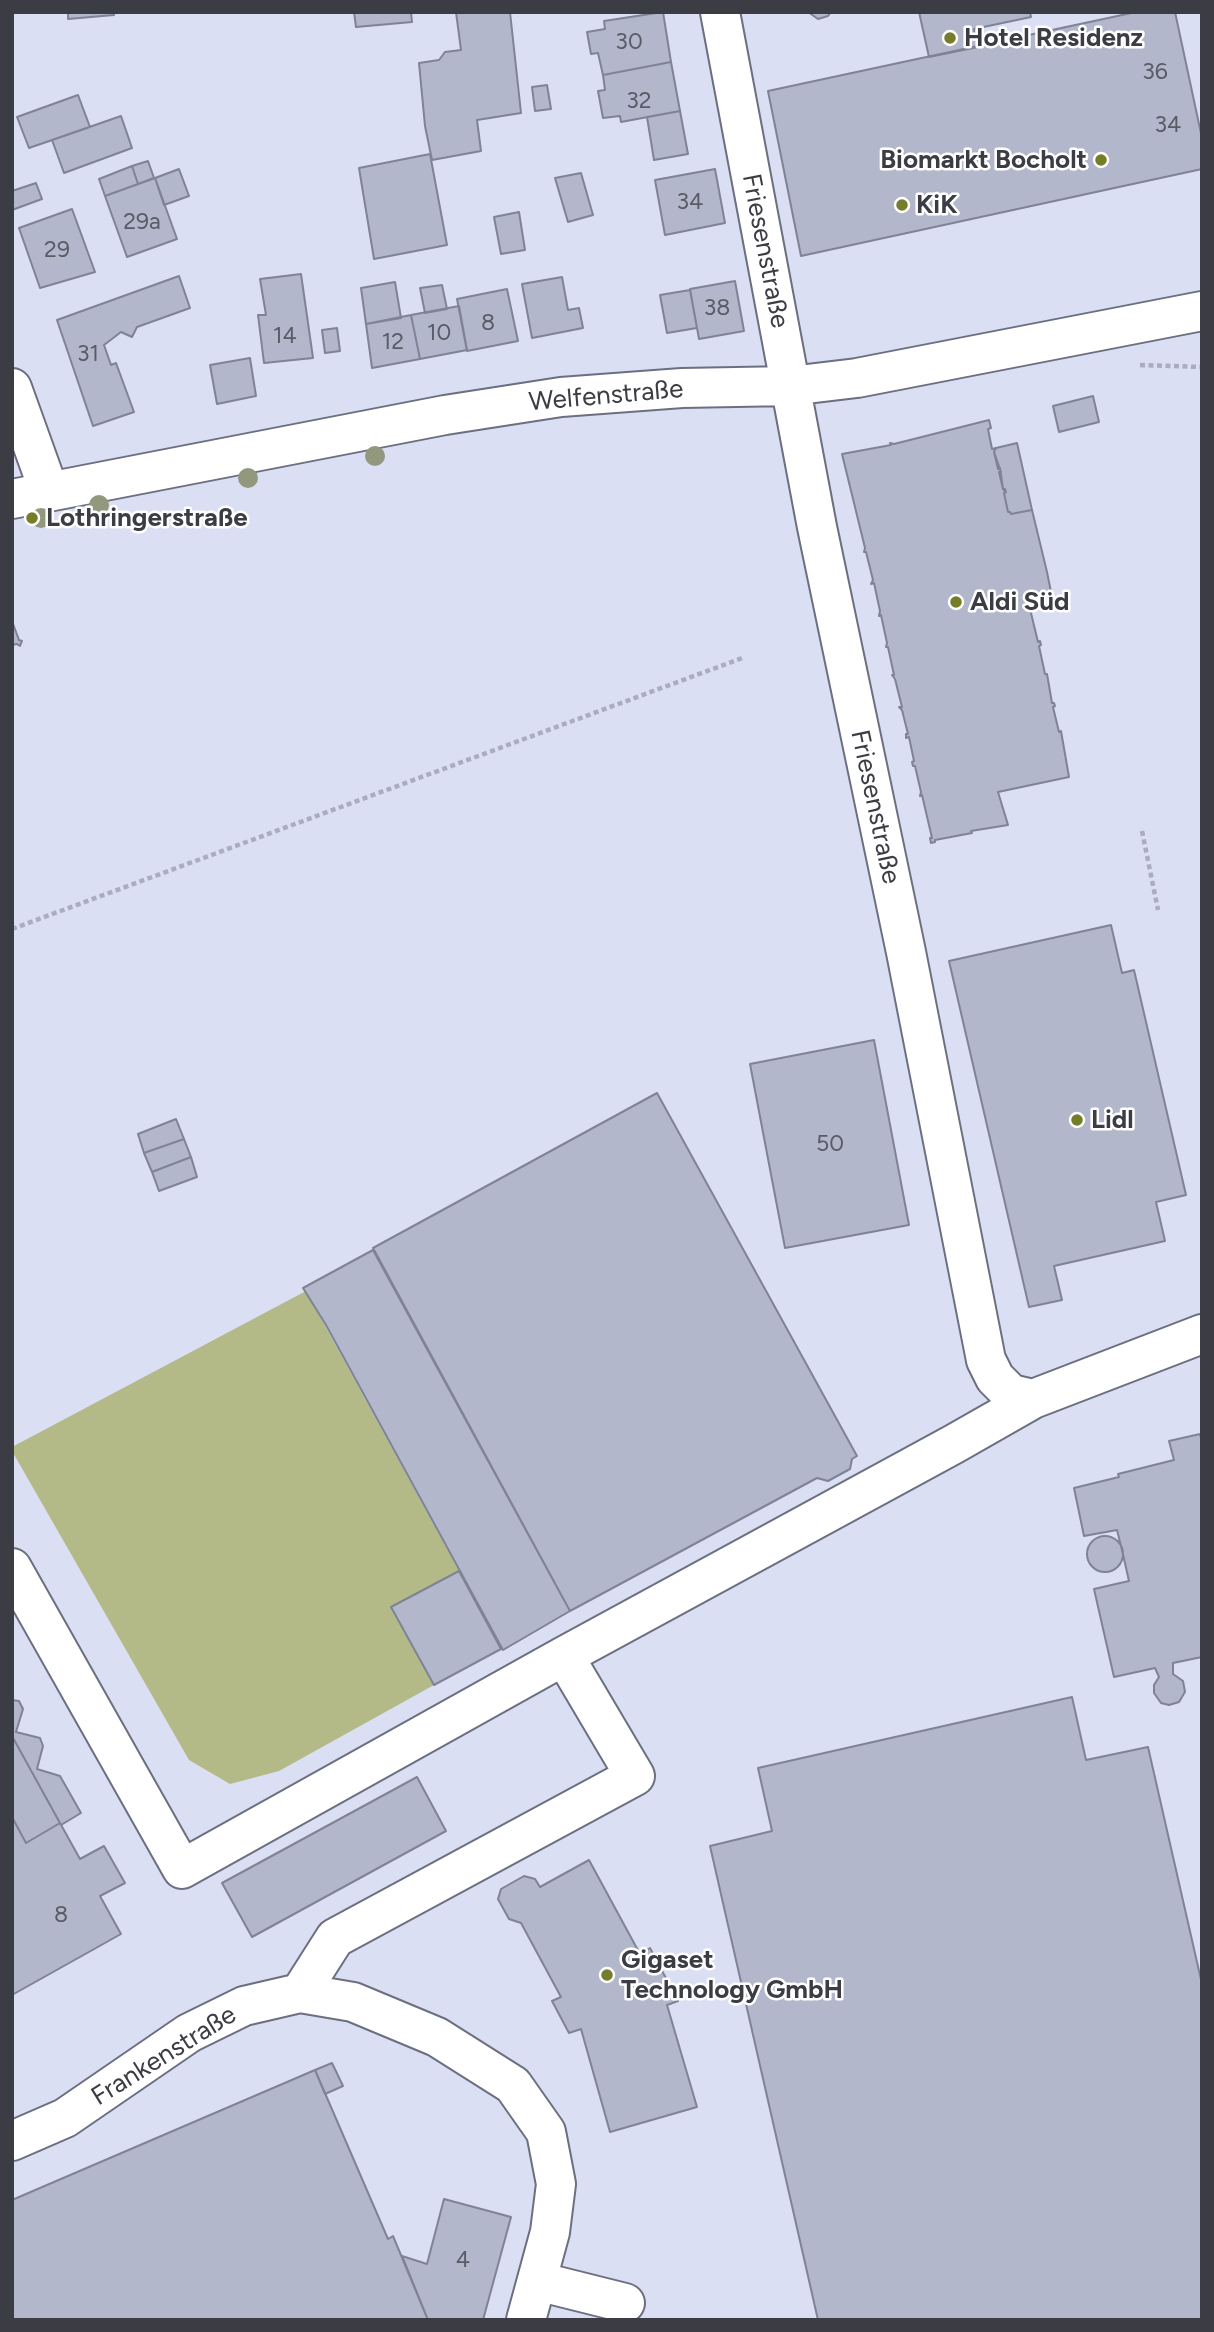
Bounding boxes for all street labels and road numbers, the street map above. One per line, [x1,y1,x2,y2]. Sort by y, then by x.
street label: Friesenstraße [735,171,795,331]
street label: Welfenstraße [527,374,685,418]
street label: Friesenstraße [843,727,907,887]
street label: Frankenstraße [86,1999,242,2113]

